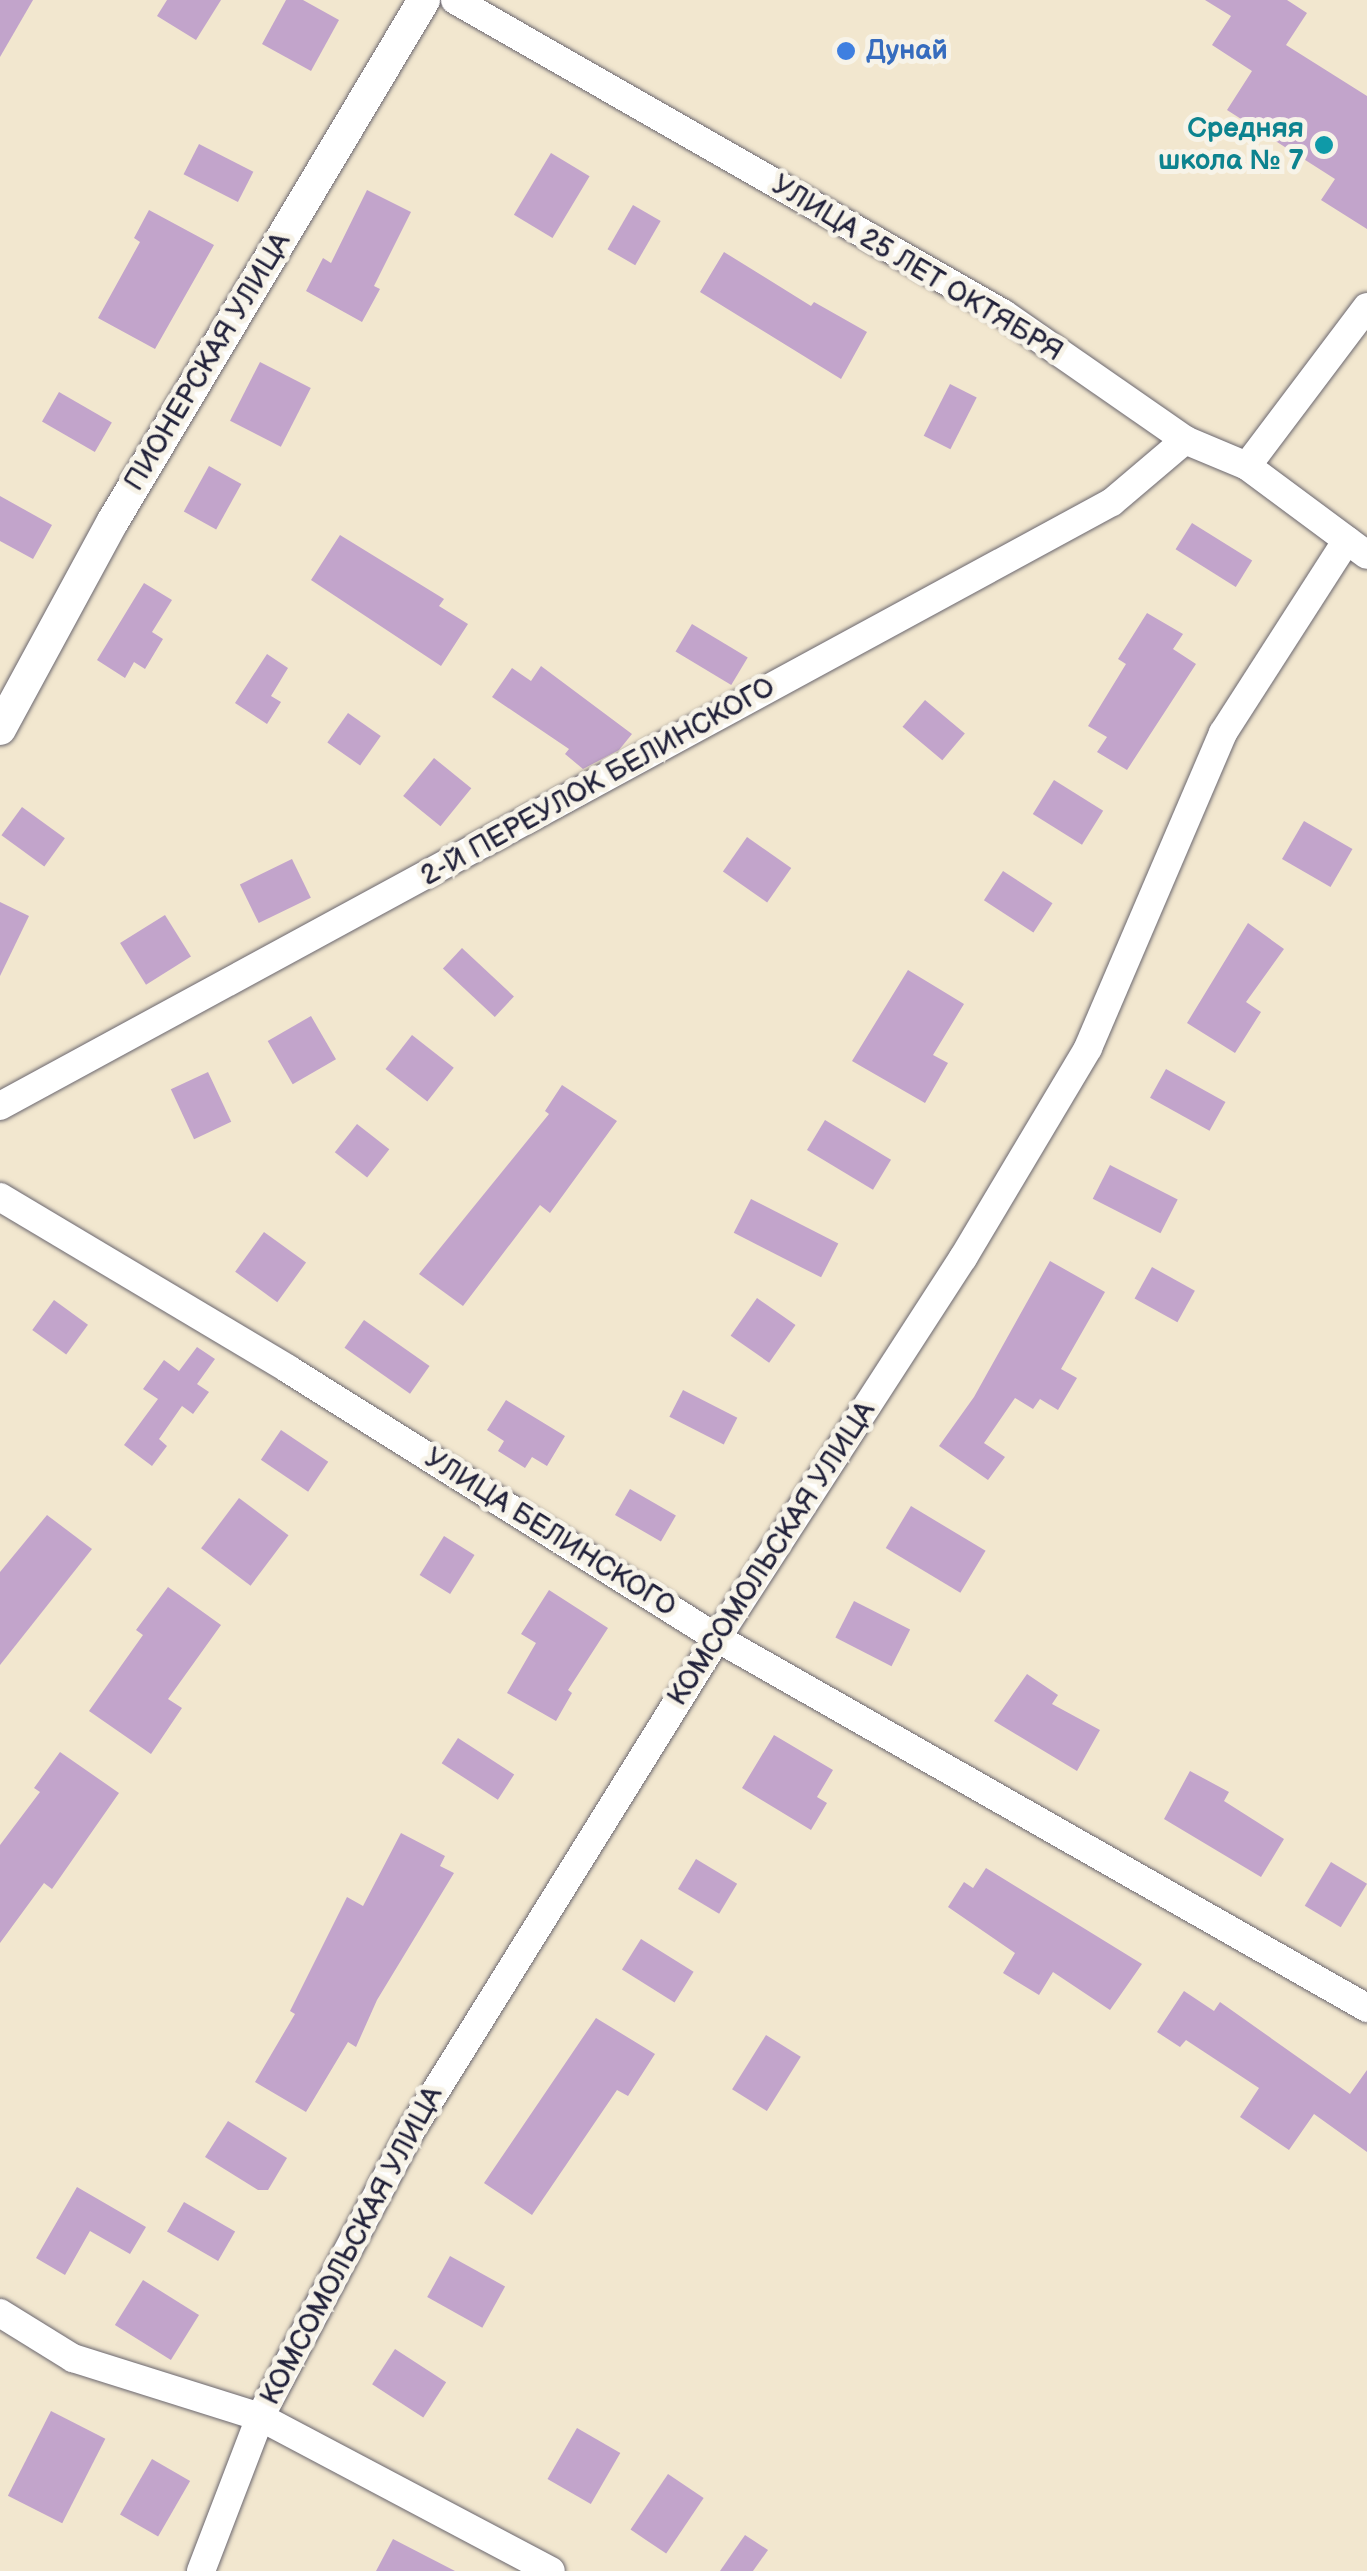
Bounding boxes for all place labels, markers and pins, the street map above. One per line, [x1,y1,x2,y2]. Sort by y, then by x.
place label: Дунай [866,34,948,68]
marker: Дунай [835,40,857,62]
place label: Средняя школа № 7 [1158,112,1304,178]
marker: Средняя школа № 7 [1313,134,1335,156]

